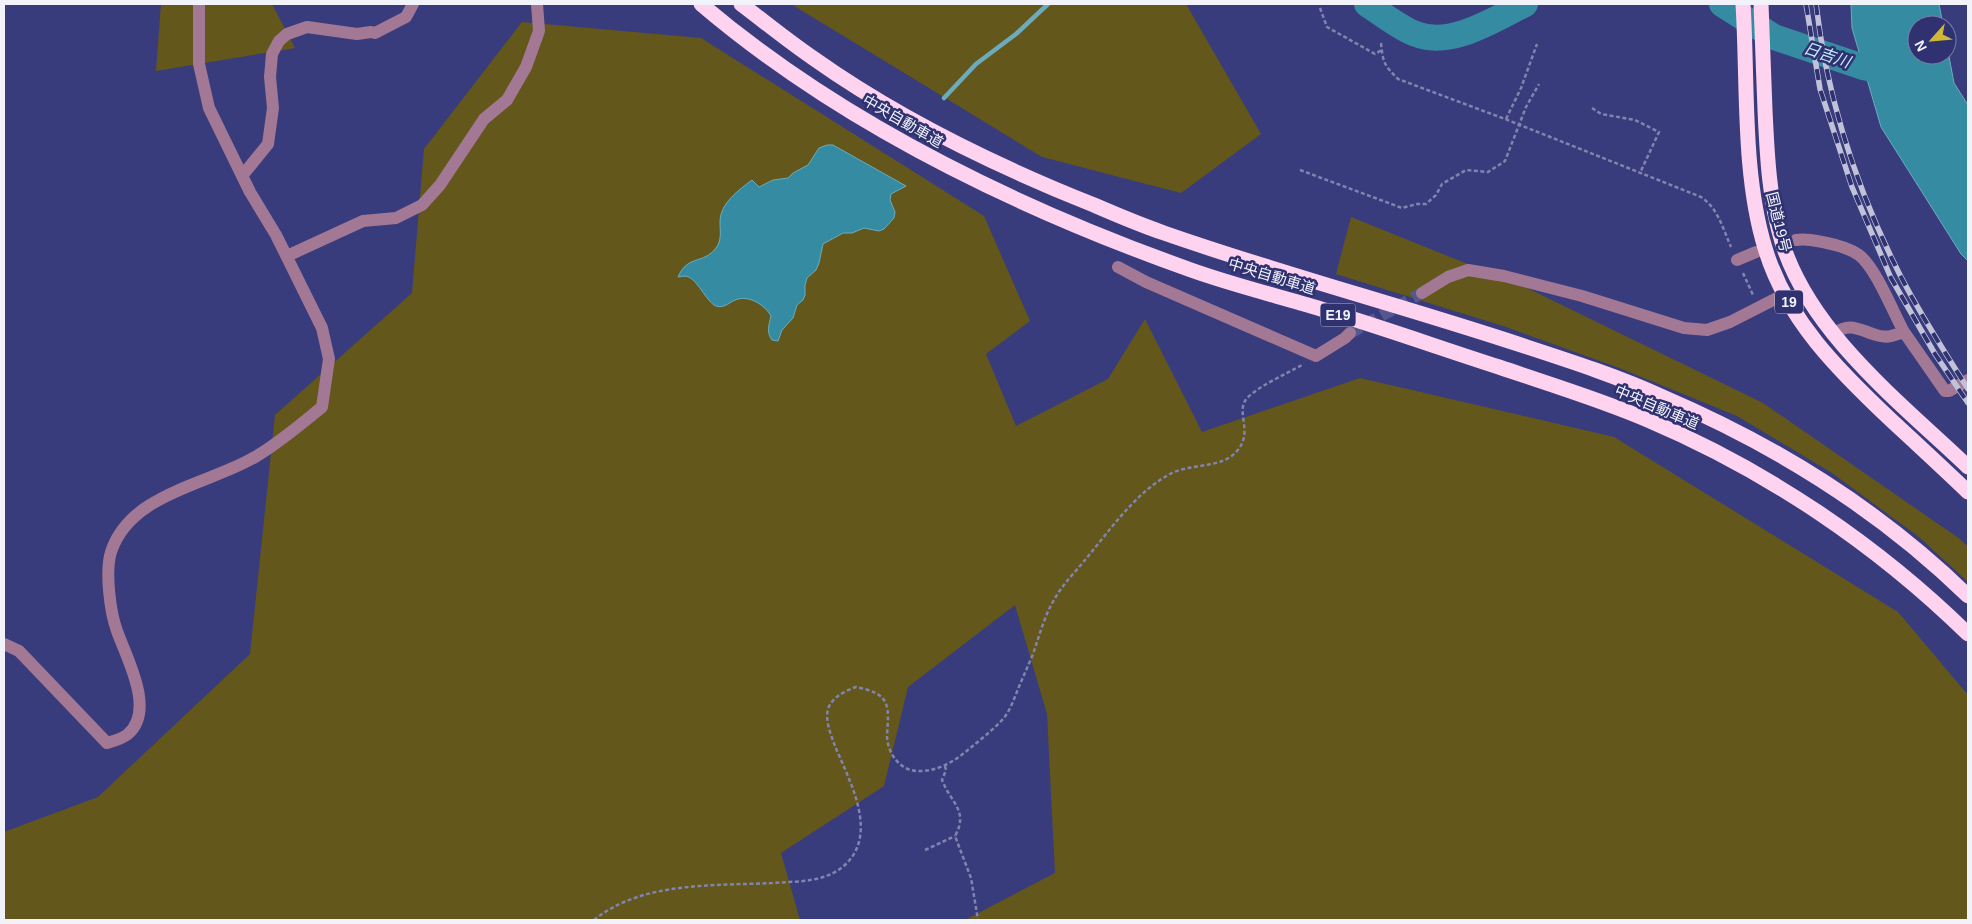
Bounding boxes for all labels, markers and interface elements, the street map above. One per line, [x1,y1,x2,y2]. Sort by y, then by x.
north arrow [1907,15,1957,65]
text: N [1911,38,1930,54]
water label: 日吉川 [1802,39,1854,71]
street label: 中央自動車道 [860,91,946,151]
street label: 国道19号 [1763,190,1795,254]
street label: 中央自動車道 [1226,255,1318,297]
road number: 19 [1775,290,1803,314]
road number: E19 [1320,304,1356,326]
street label: 中央自動車道 [1612,382,1702,432]

